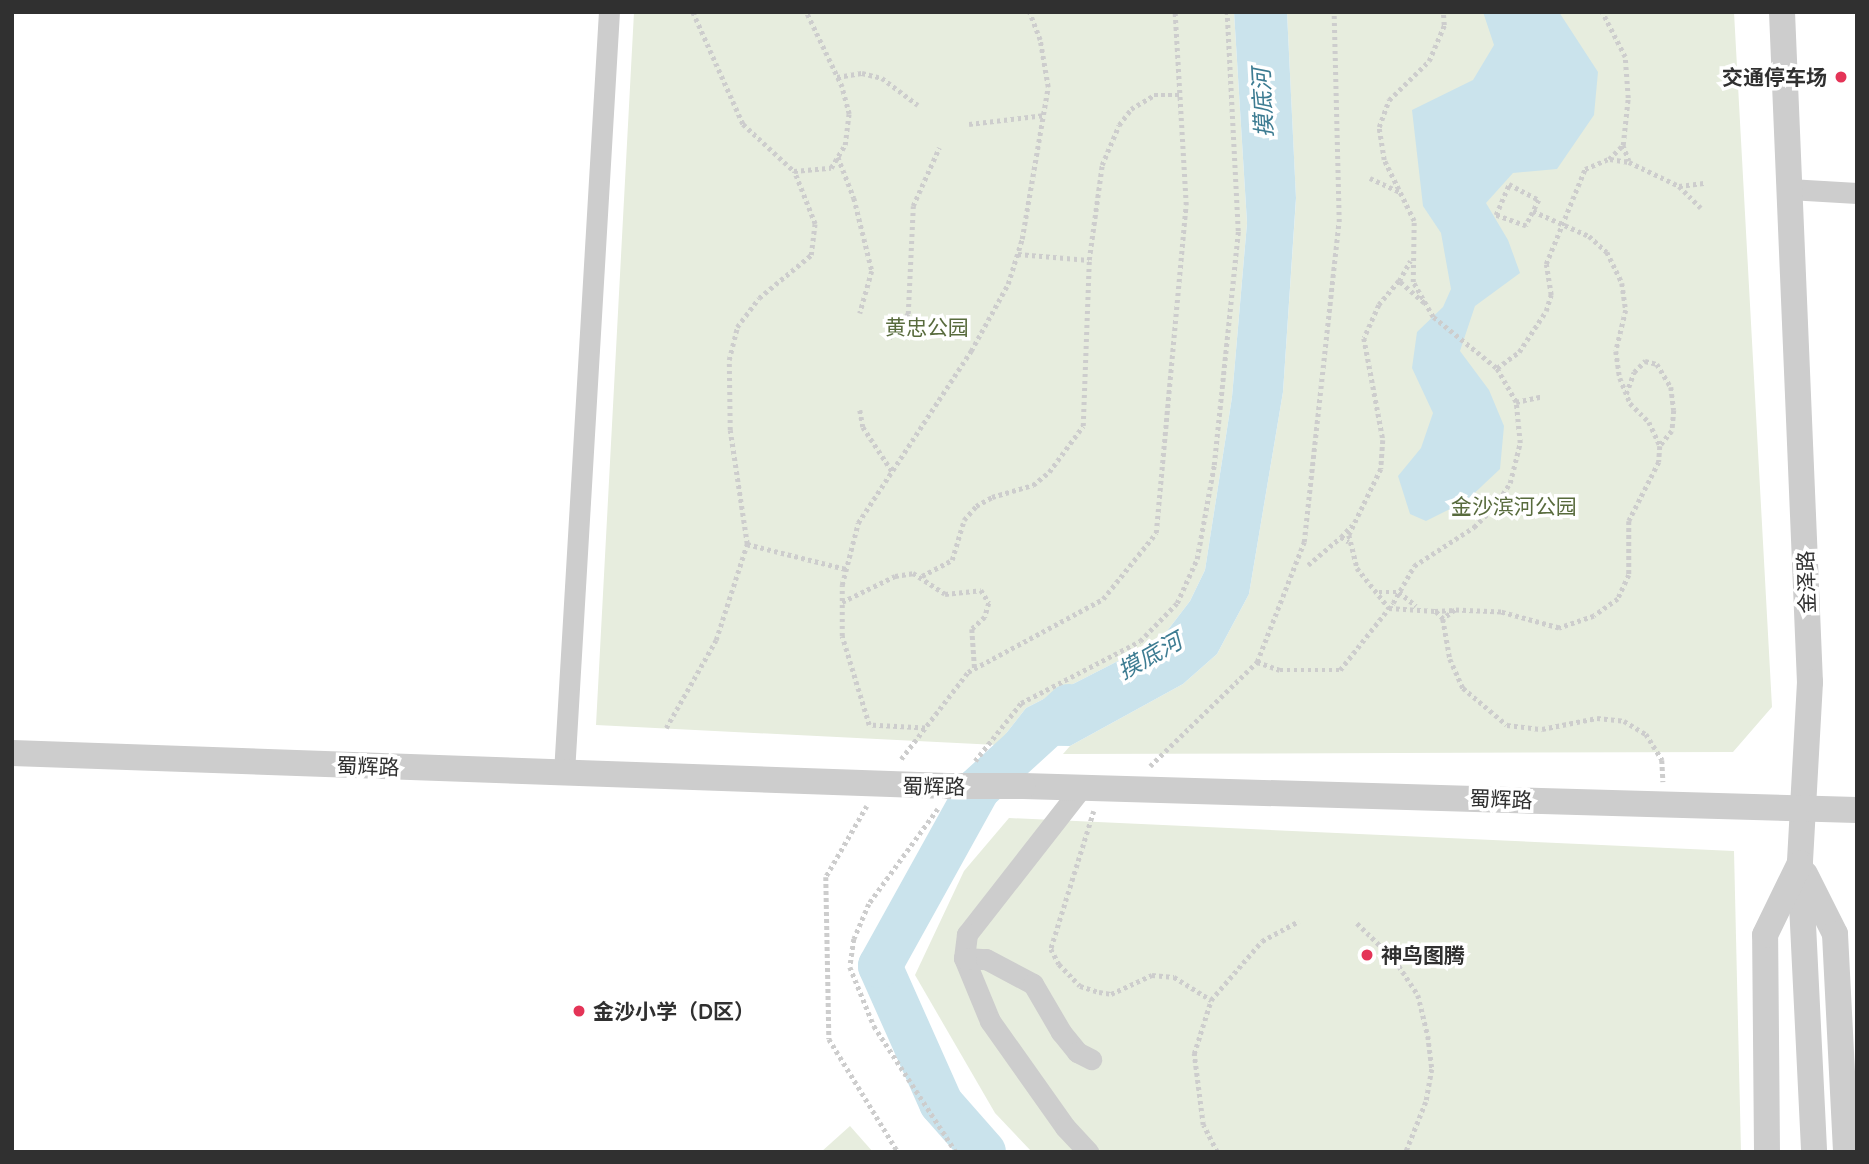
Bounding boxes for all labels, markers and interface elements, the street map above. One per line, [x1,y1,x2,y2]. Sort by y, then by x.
place label: 交通停车场 [1722,64,1827,90]
water label: 摸底河 [1247,68,1279,138]
marker: 交通停车场 [1833,69,1849,85]
park label: 黄忠公园 [885,314,969,340]
park label: 金沙滨河公园 [1451,493,1577,519]
street label: 金泽路 [1792,550,1820,614]
water label: 摸底河 [1113,627,1187,685]
street label: 蜀辉路 [336,752,400,780]
street label: 蜀辉路 [902,773,966,799]
street label: 蜀辉路 [1469,785,1533,813]
place label: 神鸟图腾 [1381,942,1465,968]
marker: 神鸟图腾 [1359,947,1375,963]
place label: 金沙小学（D区） [593,998,755,1024]
marker: 金沙小学（D区） [571,1003,587,1019]

